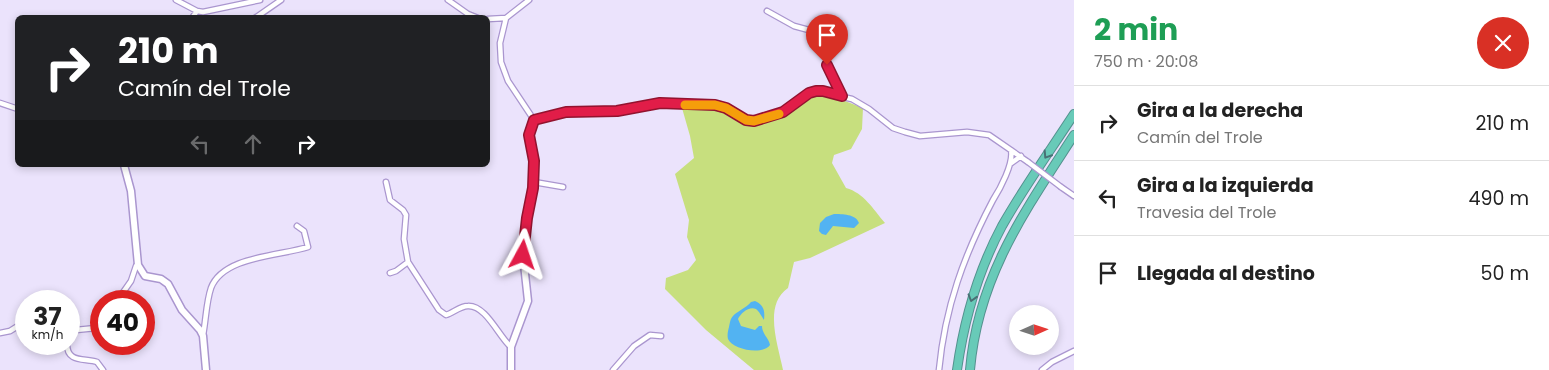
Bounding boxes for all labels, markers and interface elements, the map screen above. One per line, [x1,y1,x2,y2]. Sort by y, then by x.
text: 2 min [1094,8,1178,51]
pin [806,14,848,65]
button: close [1477,17,1529,69]
icon: arrive [813,21,841,49]
text: 210 m [118,26,218,75]
icon: right [35,35,100,100]
text: 750 m · 20:08 [1094,50,1198,73]
text: Camín del Trole [118,73,291,104]
text: Gira a la derecha [1137,97,1303,124]
icon: right [1094,109,1122,137]
text: 210 m [1475,110,1529,137]
text: Camín del Trole [1137,126,1263,149]
icon: left [186,130,214,158]
icon: ahead [239,130,267,158]
icon: right [292,130,320,158]
one-way arrow [1044,149,1054,158]
text: Gira a la izquierda [1137,172,1314,199]
icon: left [1094,184,1122,212]
text: 490 m [1469,185,1529,212]
text: Travesia del Trole [1137,201,1276,224]
position arrow [496,228,548,280]
icon: arrive [1094,259,1122,287]
text: Llegada al destino [1137,260,1315,287]
text: 50 m [1480,260,1529,287]
speed limit sign: 40 [90,290,155,355]
one-way arrow [968,293,978,302]
text: 37 [33,299,62,334]
north arrow [1009,305,1059,355]
map controls [1009,305,1059,355]
text: km/h [32,326,63,343]

